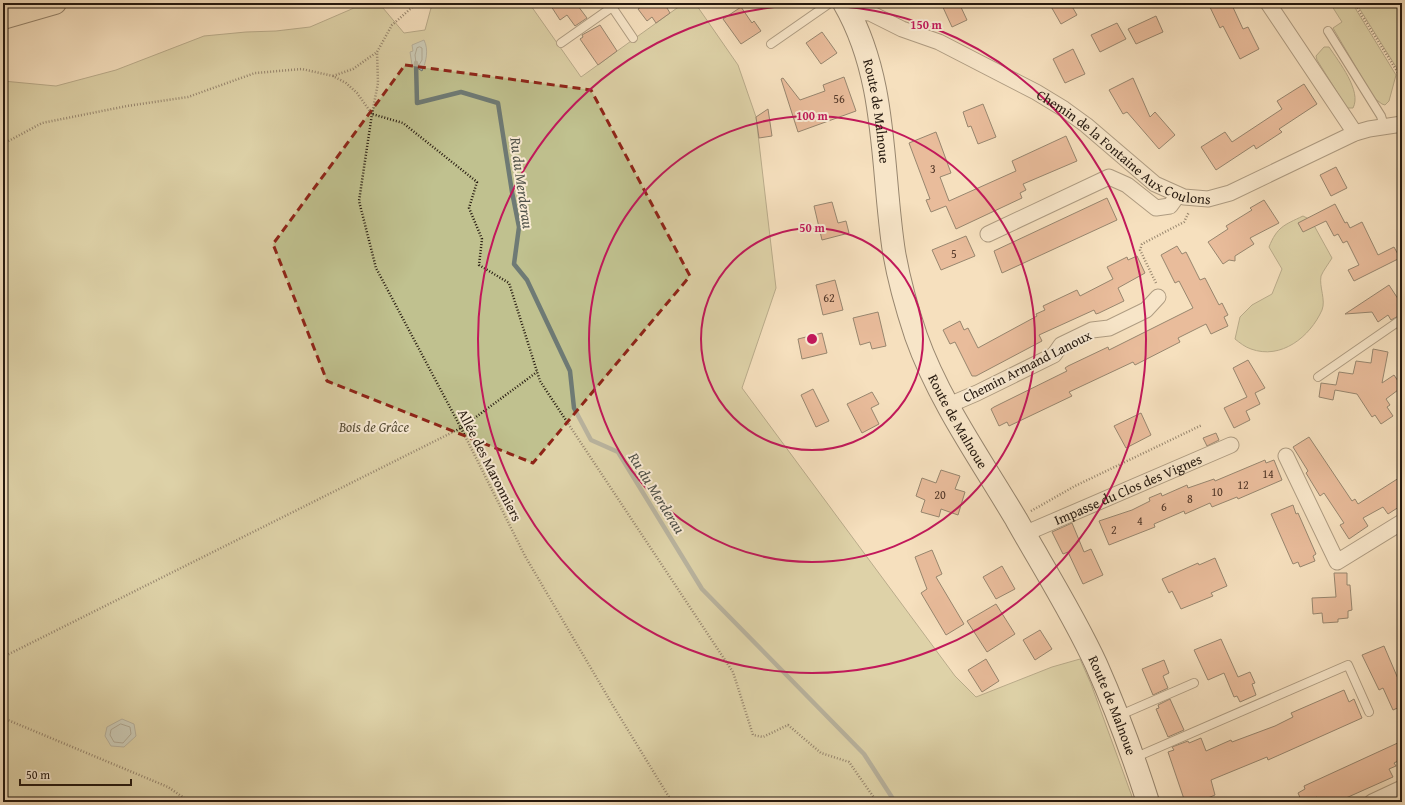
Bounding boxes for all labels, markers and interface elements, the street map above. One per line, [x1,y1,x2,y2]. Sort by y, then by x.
text: 150 m [910,16,943,33]
street label: Route de Malnoue [858,56,895,165]
street label: Chemin de la Fontaine Aux Coulons [1033,85,1211,209]
house number: 56 [833,90,845,107]
text: 100 m [796,107,829,124]
water label: Ru du Merderau [505,135,539,230]
house number: 3 [930,160,936,177]
text: 50 m [799,219,825,236]
house number: 5 [951,245,957,262]
house number: 62 [823,289,835,306]
street label: Chemin Armand Lanoux [959,324,1096,407]
centre of rings [805,332,819,346]
street label: Route de Malnoue [923,371,993,473]
street label: Allée des Maronniers [453,405,527,525]
park label: Bois de Grâce [338,417,409,437]
water label: Ru du Merderau [623,447,691,538]
street label: Impasse du Clos des Vignes [1051,449,1205,530]
house number: 14 [1262,465,1274,482]
house number: 12 [1237,476,1249,493]
house number: 10 [1211,483,1223,500]
house number: 20 [934,486,946,503]
house number: 8 [1187,490,1193,507]
house number: 6 [1161,498,1167,515]
house number: 4 [1137,512,1143,529]
house number: 2 [1111,521,1117,538]
street label: Route de Malnoue [1083,652,1142,758]
scale bar [20,761,131,787]
text: 50 m [26,766,50,783]

